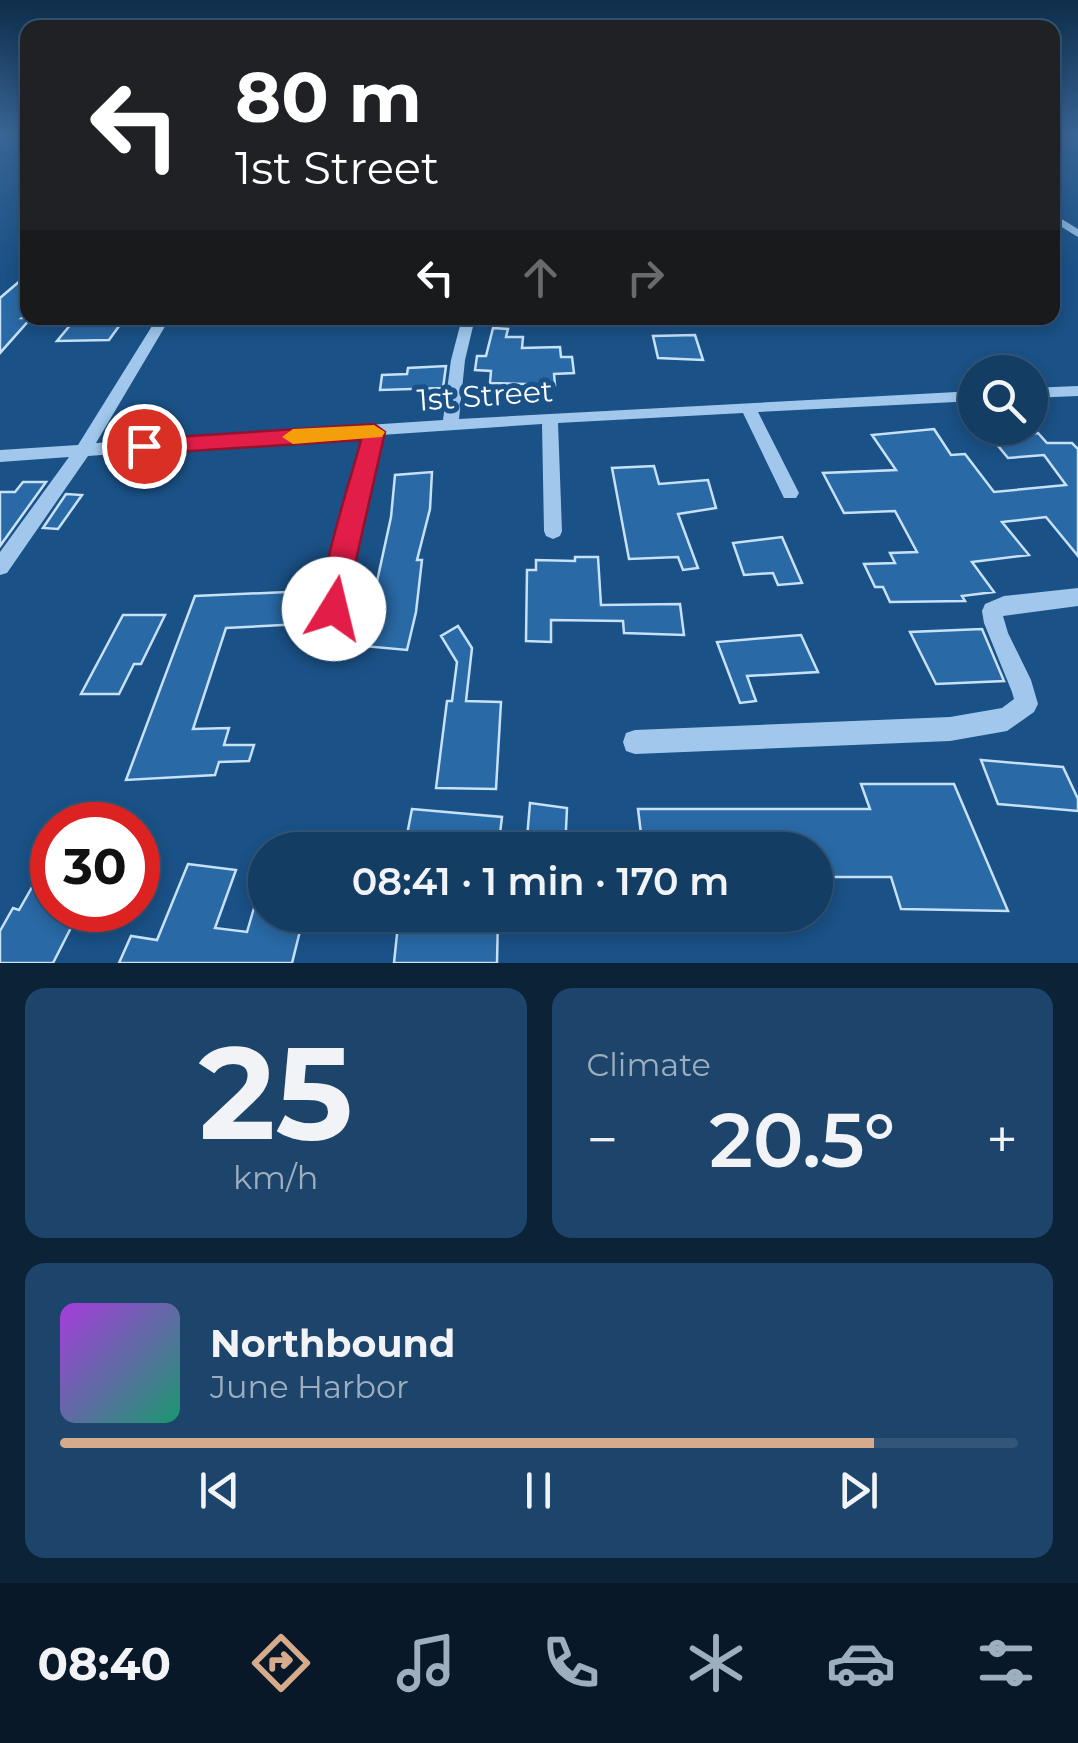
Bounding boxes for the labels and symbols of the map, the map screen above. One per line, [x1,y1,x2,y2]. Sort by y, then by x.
street label: 1st Street [416,372,554,419]
pin [102,404,187,489]
position arrow [282,557,386,661]
speed limit sign: 30 [30,802,160,932]

